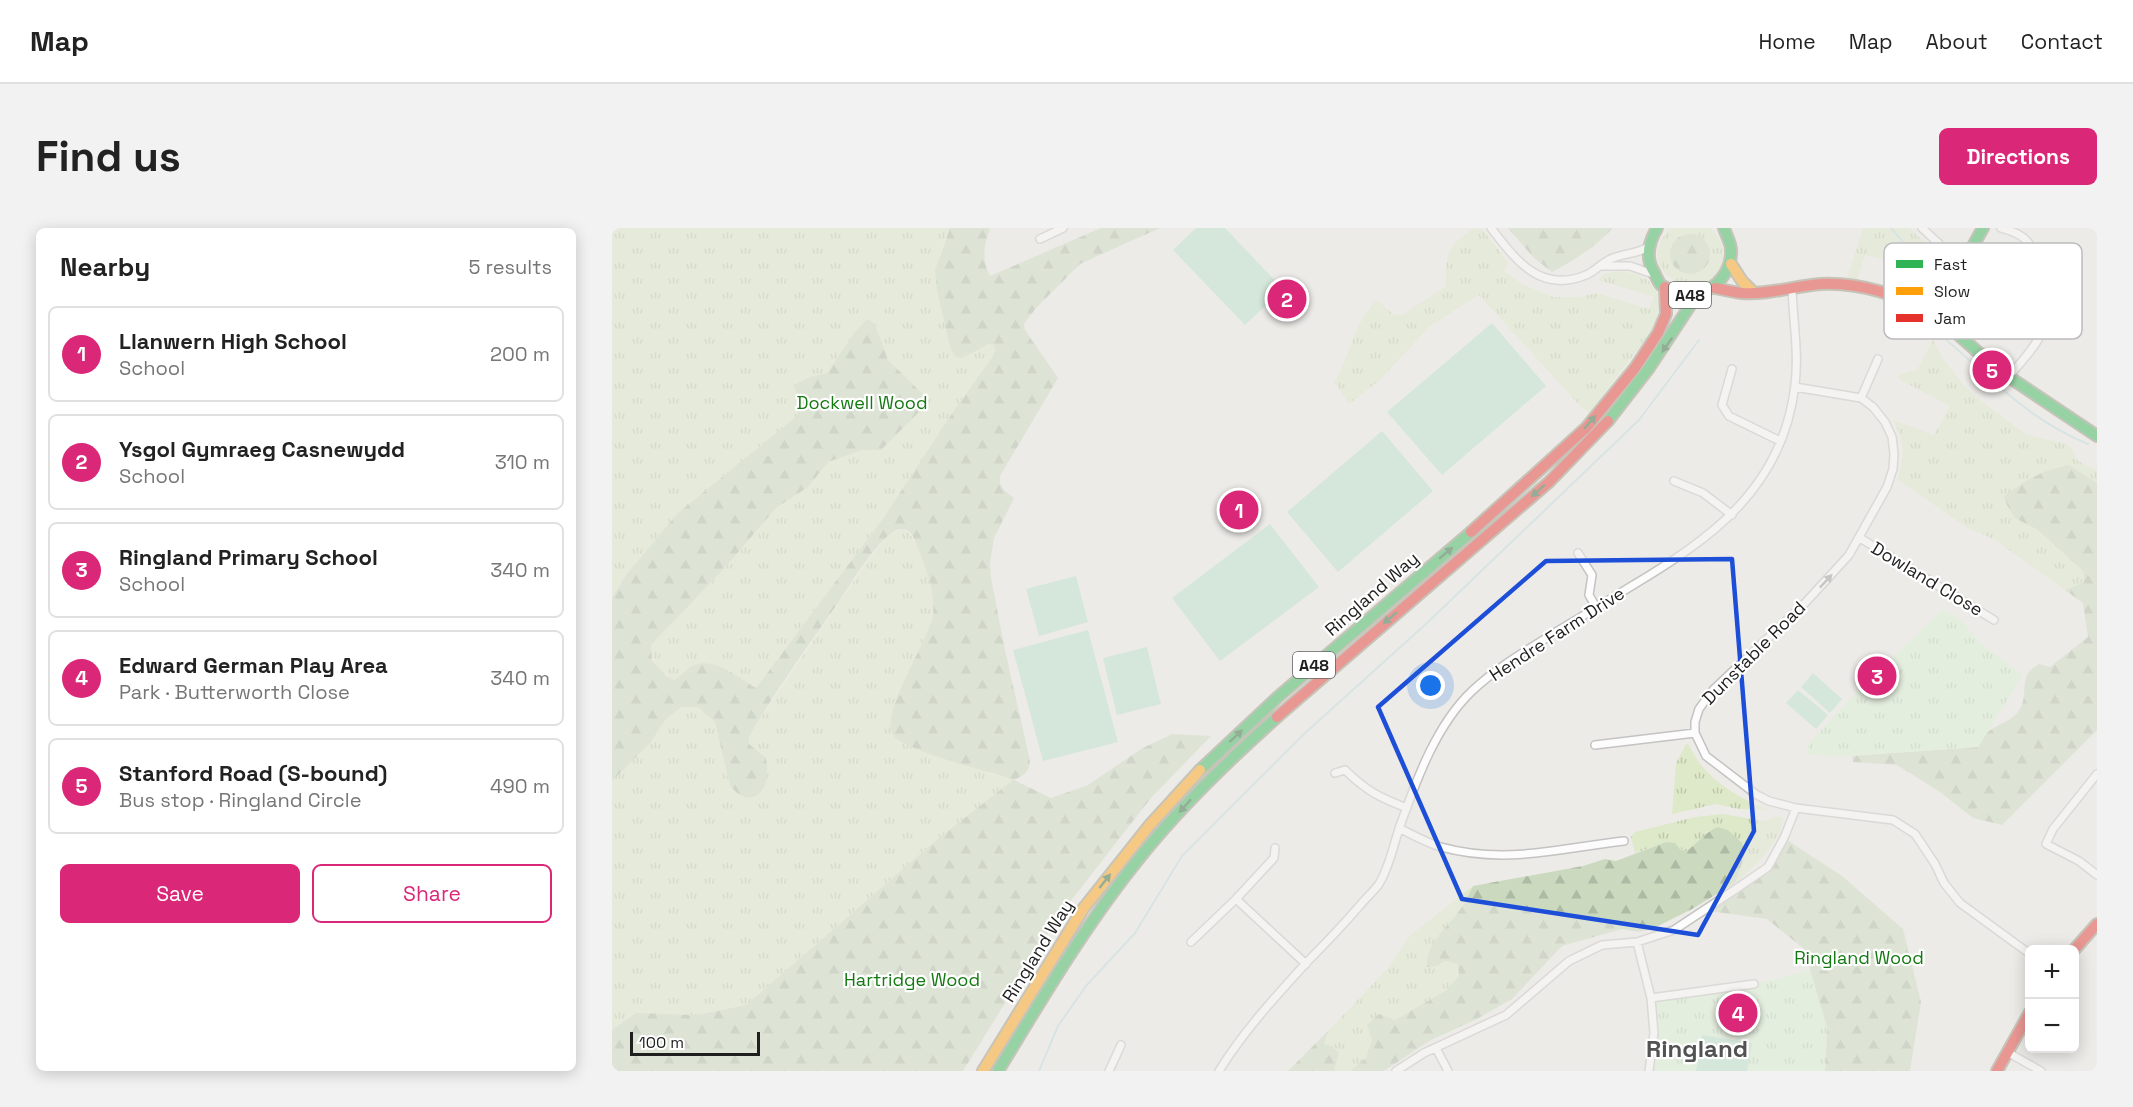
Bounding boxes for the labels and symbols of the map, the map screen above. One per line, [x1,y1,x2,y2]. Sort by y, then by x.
legend [1884,243,2082,339]
text: Fast [1934,254,1967,275]
pin: 2 [1268,276,1306,322]
text: Slow [1934,281,1970,302]
road number: A48 [1669,282,1711,308]
text: Jam [1934,308,1966,329]
one-way arrow [1662,337,1673,353]
pin: 5 [1972,348,2012,392]
park label: Dockwell Wood [796,391,928,414]
one-way arrow [1584,414,1597,430]
one-way arrow [1531,484,1546,497]
pin: 1 [1220,488,1258,532]
street label: Dowland Close [1867,536,1987,621]
one-way arrow [1438,546,1454,559]
street label: Ringland Way [1320,547,1423,641]
one-way arrow [1819,574,1833,589]
street label: Hendre Farm Drive [1485,581,1629,686]
street label: Dunstable Road [1697,596,1810,709]
one-way arrow [1383,611,1398,625]
road number: A48 [1293,652,1335,678]
pin: 3 [1858,654,1896,698]
your location [1416,671,1445,700]
one-way arrow [1228,729,1243,743]
one-way arrow [1178,799,1192,814]
one-way arrow [1099,873,1111,889]
street label: Ringland Way [997,895,1078,1006]
park label: Ringland Wood [1794,946,1924,969]
park label: Hartridge Wood [844,968,980,991]
pin: 4 [1718,990,1758,1036]
scale bar [630,1029,760,1056]
district label: Ringland [1646,1033,1748,1064]

